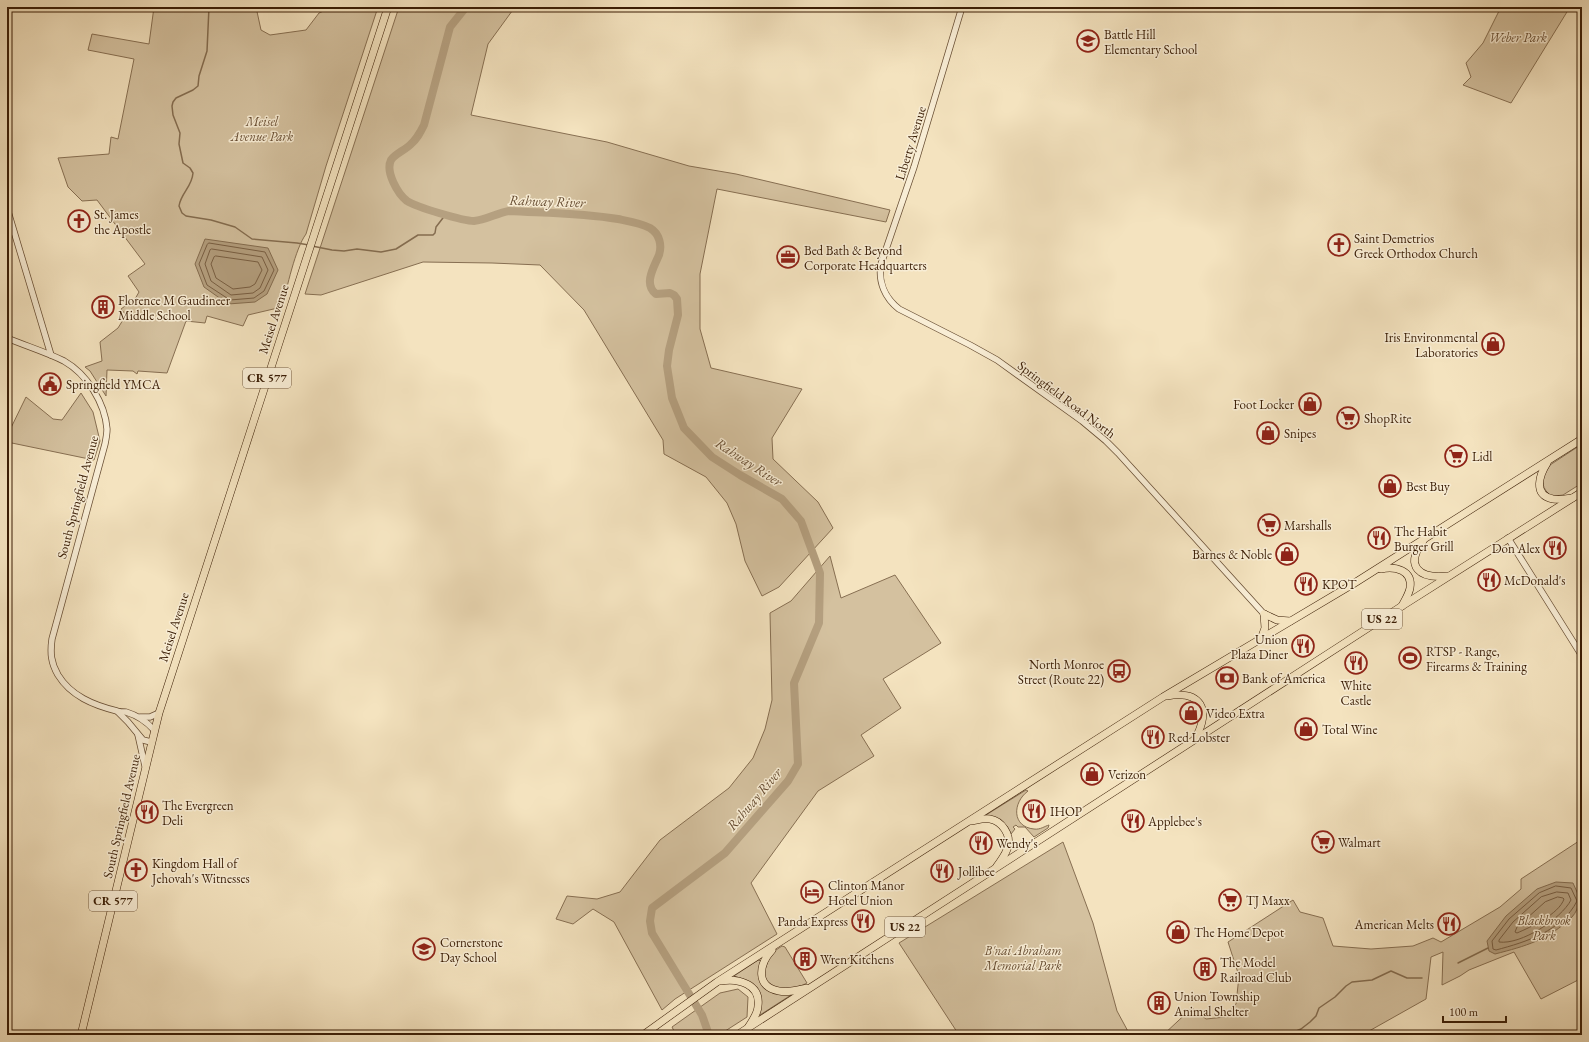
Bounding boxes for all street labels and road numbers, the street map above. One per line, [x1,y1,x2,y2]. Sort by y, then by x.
street label: Liberty Avenue [891,104,930,182]
street label: Meisel Avenue [254,282,293,356]
street label: Springfield Road North [1014,357,1119,442]
road number: CR 577 [243,368,291,388]
street label: South Springfield Avenue [53,434,102,561]
street label: Meisel Avenue [154,590,193,664]
road number: US 22 [1362,609,1402,629]
street label: South Springfield Avenue [99,752,144,880]
road number: CR 577 [89,891,137,911]
road number: US 22 [885,917,925,937]

